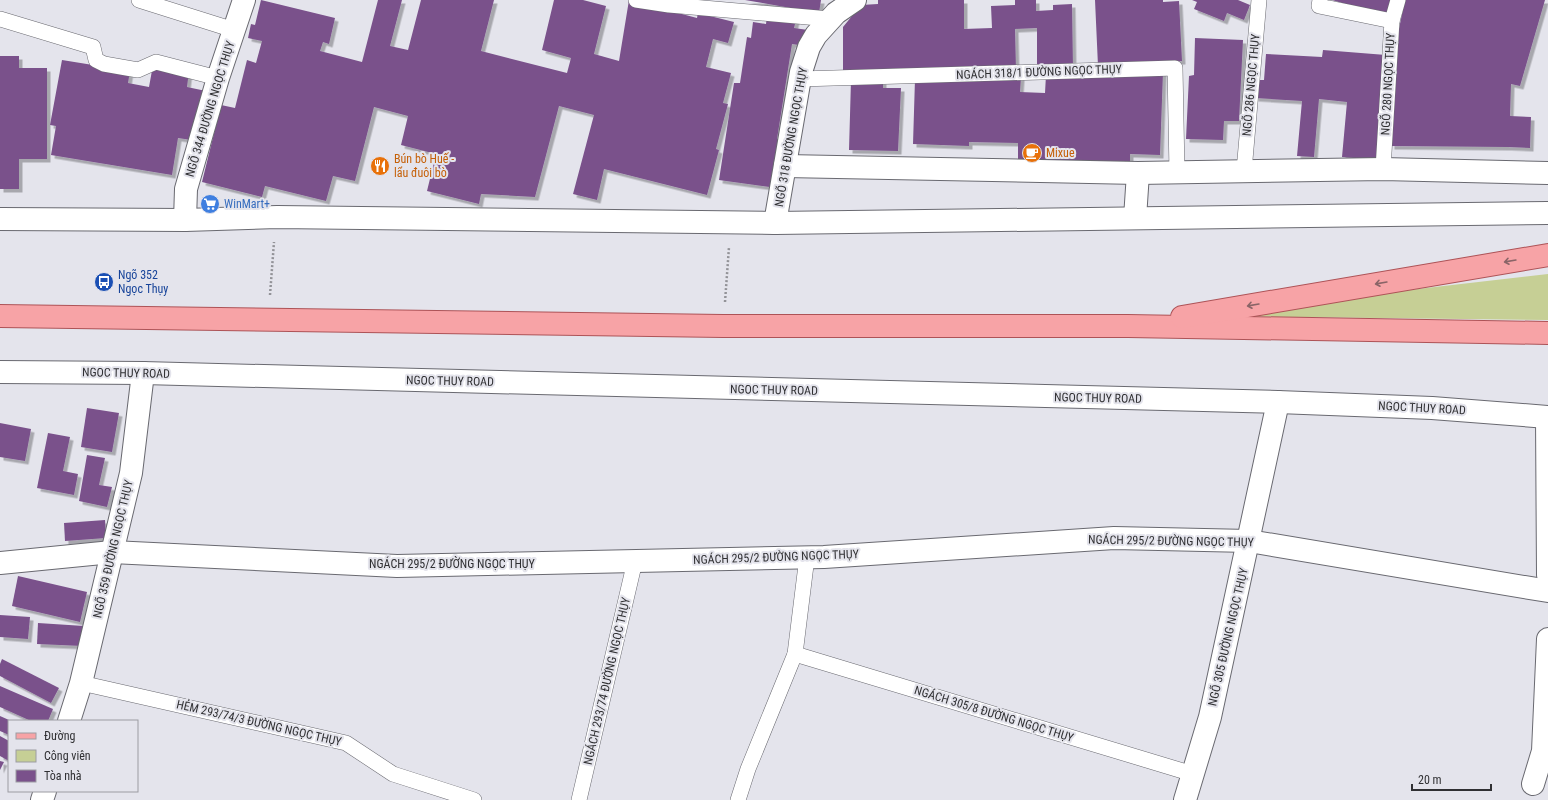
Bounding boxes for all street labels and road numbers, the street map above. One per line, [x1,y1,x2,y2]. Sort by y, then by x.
street label: NGÕ 286 NGỌC THỤY [1238,32,1263,137]
street label: NGÕ 280 NGỌC THỤY [1376,32,1398,136]
street label: NGÕ 344 ĐƯỜNG NGỌC THỤY [181,38,238,179]
street label: NGÁCH 318/1 ĐƯỜNG NGỌC THỤY [956,61,1123,82]
street label: NGÕ 318 ĐƯỜNG NGỌC THỤY [770,65,810,208]
street label: NGOC THUY ROAD [82,365,170,381]
street label: NGOC THUY ROAD [406,373,494,389]
street label: NGOC THUY ROAD [730,382,818,398]
street label: NGOC THUY ROAD [1054,390,1142,406]
street label: NGOC THUY ROAD [1378,399,1466,417]
street label: NGÕ 359 ĐƯỜNG NGỌC THỤY [88,477,136,620]
street label: NGÁCH 295/2 ĐƯỜNG NGỌC THỤY [1088,532,1255,549]
street label: NGÁCH 295/2 ĐƯỜNG NGỌC THỤY [693,546,860,567]
street label: NGÁCH 295/2 ĐƯỜNG NGỌC THỤY [369,556,536,571]
street label: NGÕ 305 ĐƯỜNG NGỌC THỤY [1203,565,1251,708]
street label: NGÁCH 293/74 ĐƯỜNG NGỌC THỤY [580,595,633,766]
street label: NGÁCH 305/8 ĐƯỜNG NGỌC THỤY [913,682,1076,745]
street label: HẺM 293/74/3 ĐƯỜNG NGỌC THỤY [175,695,344,749]

